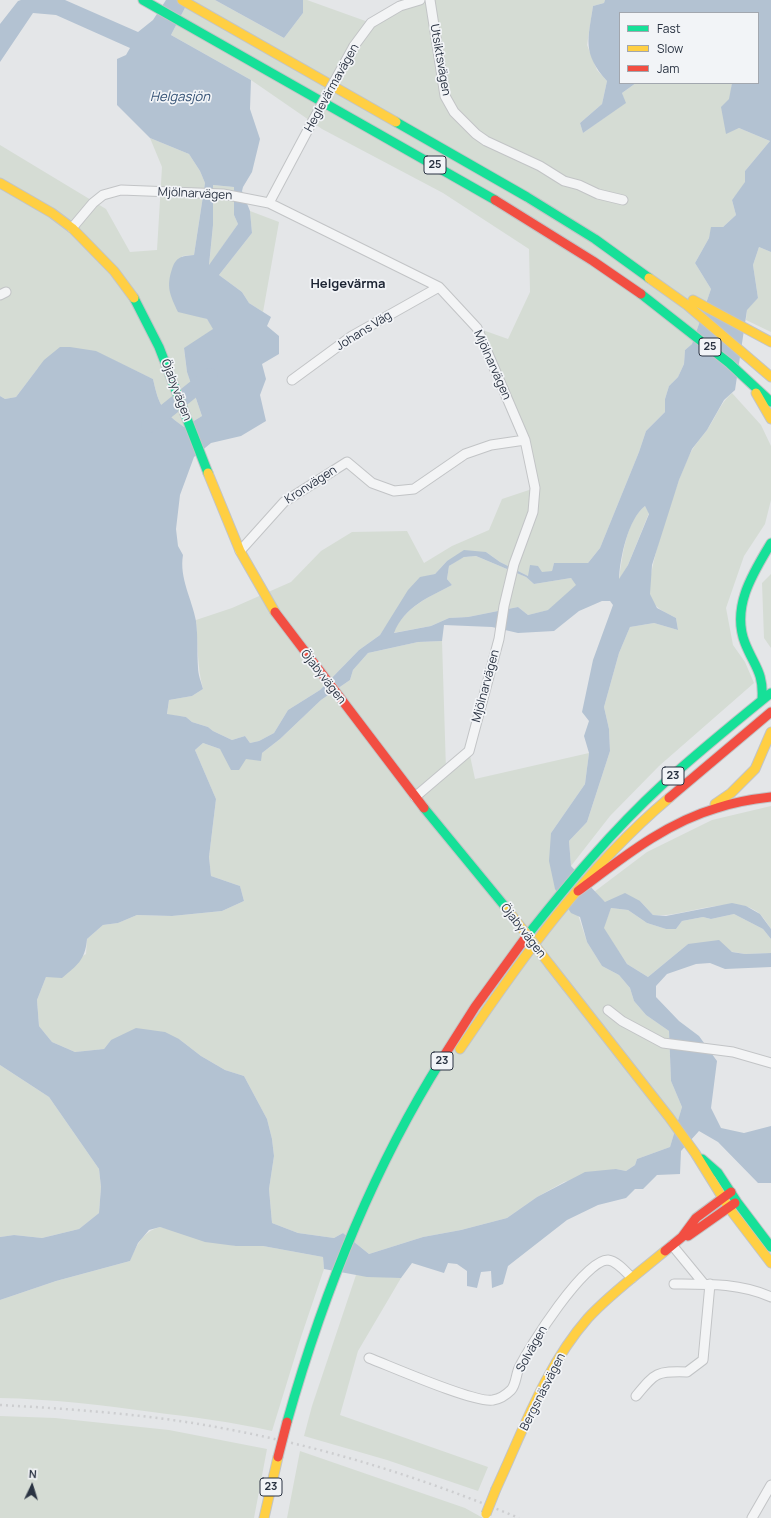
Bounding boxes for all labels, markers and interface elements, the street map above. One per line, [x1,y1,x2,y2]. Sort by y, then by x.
legend [619,12,759,84]
text: Fast [657,20,681,37]
street label: Utsiktsvägen [427,23,453,97]
text: Slow [657,40,683,57]
street label: Heglevärmavägen [302,41,362,135]
text: Jam [657,60,679,77]
water label: Helgasjön [150,89,210,105]
road number: 25 [424,156,446,174]
street label: Mjölnarvägen [157,185,233,203]
district label: Helgevärma [310,276,386,292]
street label: Johans Väg [334,308,394,354]
street label: Mjölnarvägen [470,328,514,402]
road number: 25 [699,338,721,356]
street label: Öjabyvägen [158,357,194,423]
street label: Kronvägen [282,463,340,507]
street label: Öjabyvägen [297,647,349,707]
street label: Mjölnarvägen [469,648,503,724]
road number: 23 [662,767,684,785]
street label: Öjabyvägen [497,901,549,961]
road number: 23 [431,1052,453,1070]
street label: Solvägen [513,1323,551,1375]
street label: Bergsnäsvägen [517,1351,569,1433]
north arrow [12,1466,52,1506]
text: N [28,1466,37,1481]
road number: 23 [260,1478,282,1496]

